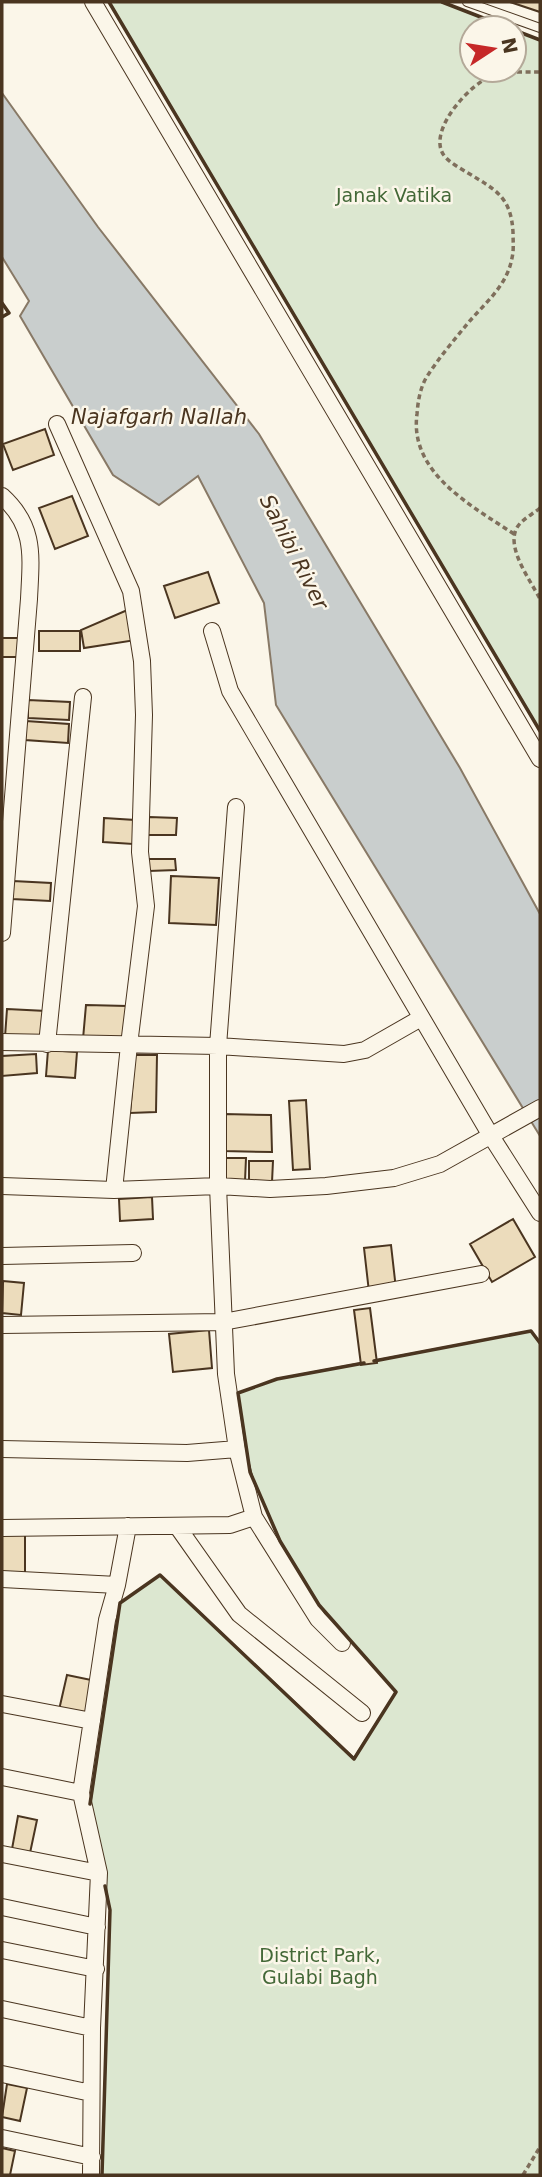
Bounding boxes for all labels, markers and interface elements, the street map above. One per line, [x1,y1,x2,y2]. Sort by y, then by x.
north arrow [458,14,528,84]
text: N [497,35,522,56]
park label: Janak Vatika [335,184,452,206]
water label: Najafgarh Nallah [71,405,247,429]
water label: Sahibi River [255,491,334,615]
park label: District Park, Gulabi Bagh [259,1944,381,1988]

